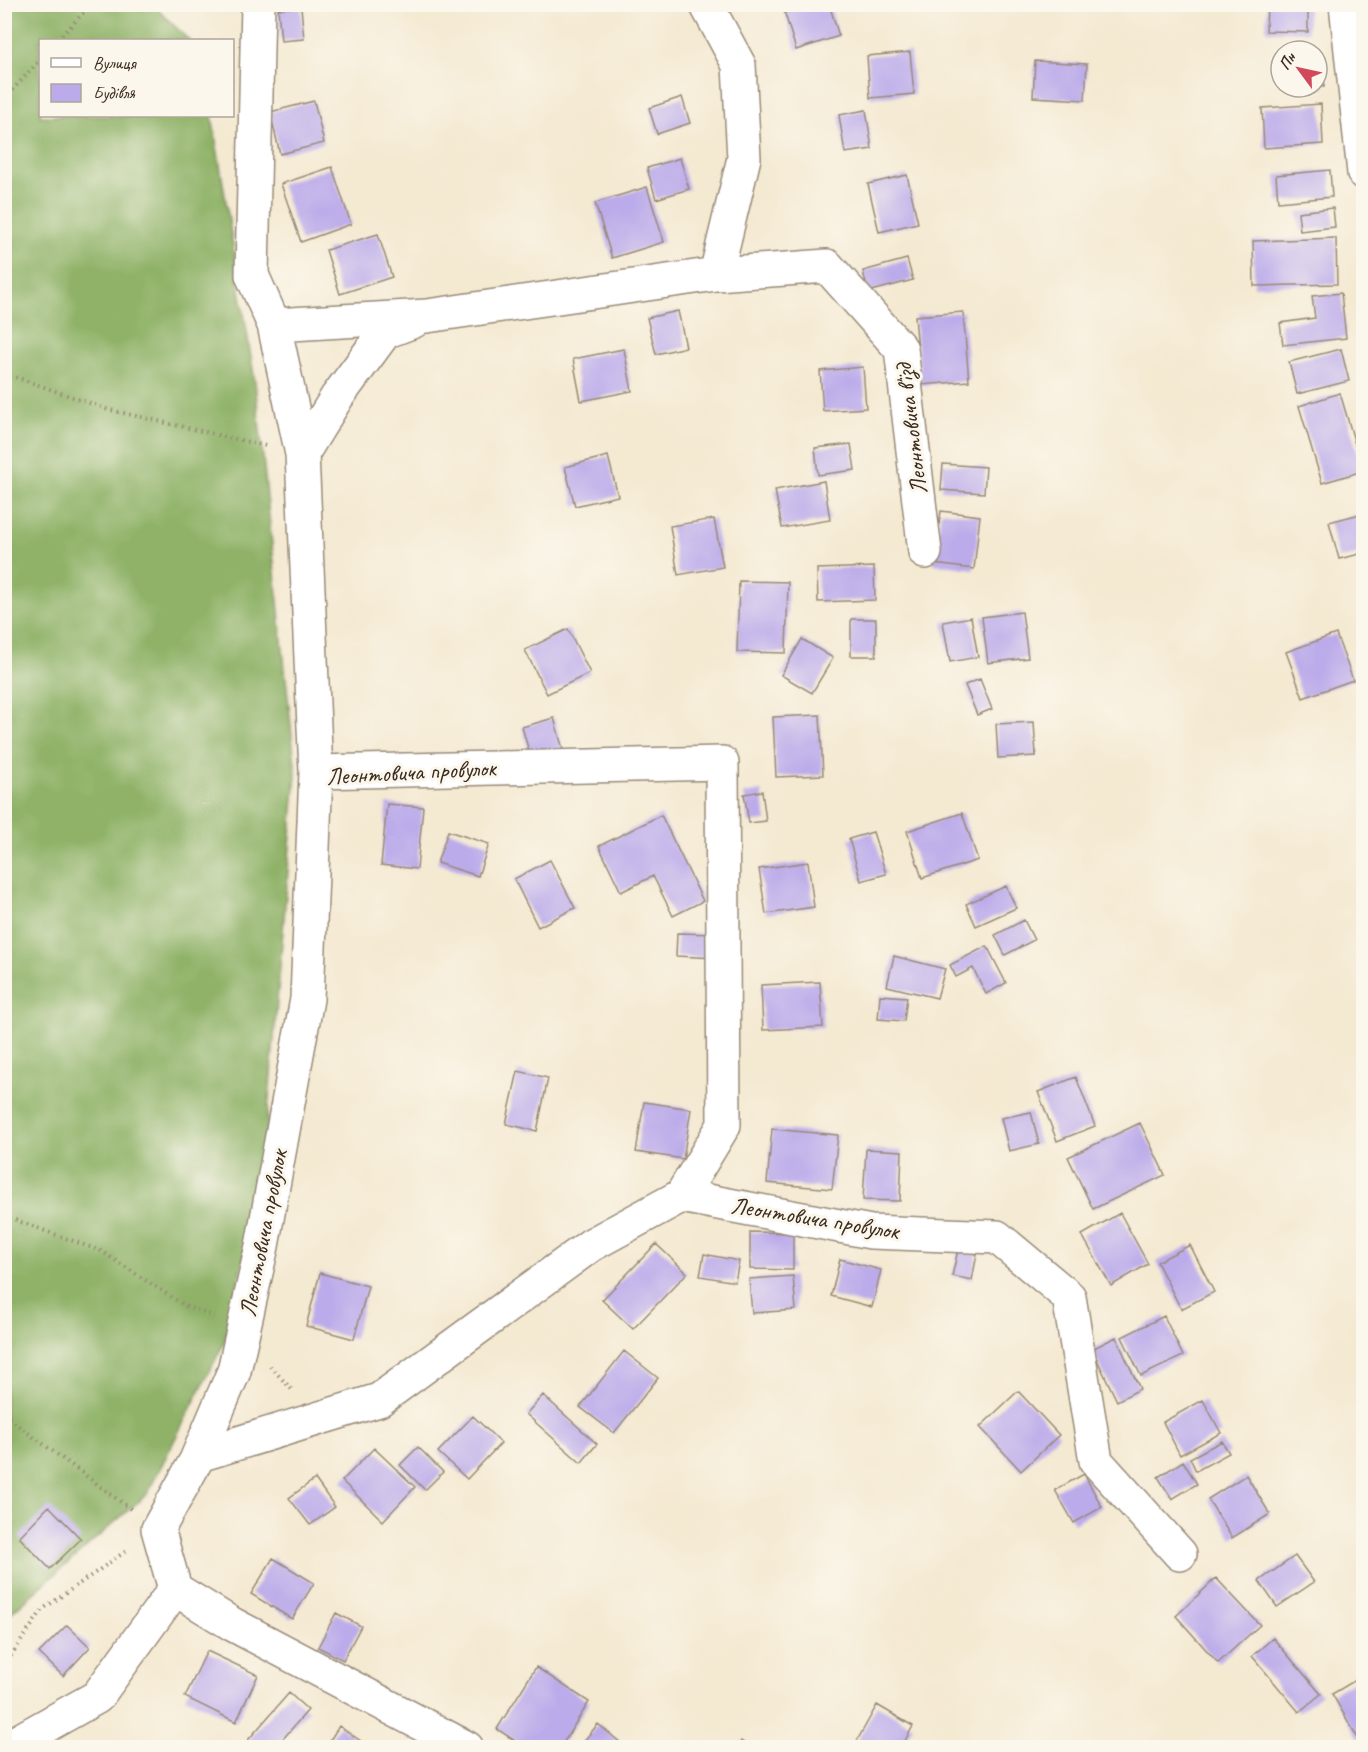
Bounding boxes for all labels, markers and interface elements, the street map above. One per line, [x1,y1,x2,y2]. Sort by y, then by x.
legend [39,39,234,117]
north arrow [1269,39,1329,99]
text: Пн [1274,48,1301,74]
text: Вулиця [93,52,137,74]
text: Будівля [93,82,136,104]
street label: Леонтовича в'їзд [888,360,935,496]
street label: Леонтовича провулок [325,752,499,791]
street label: Леонтовича провулок [232,1145,294,1319]
street label: Леонтовича провулок [729,1190,903,1246]

